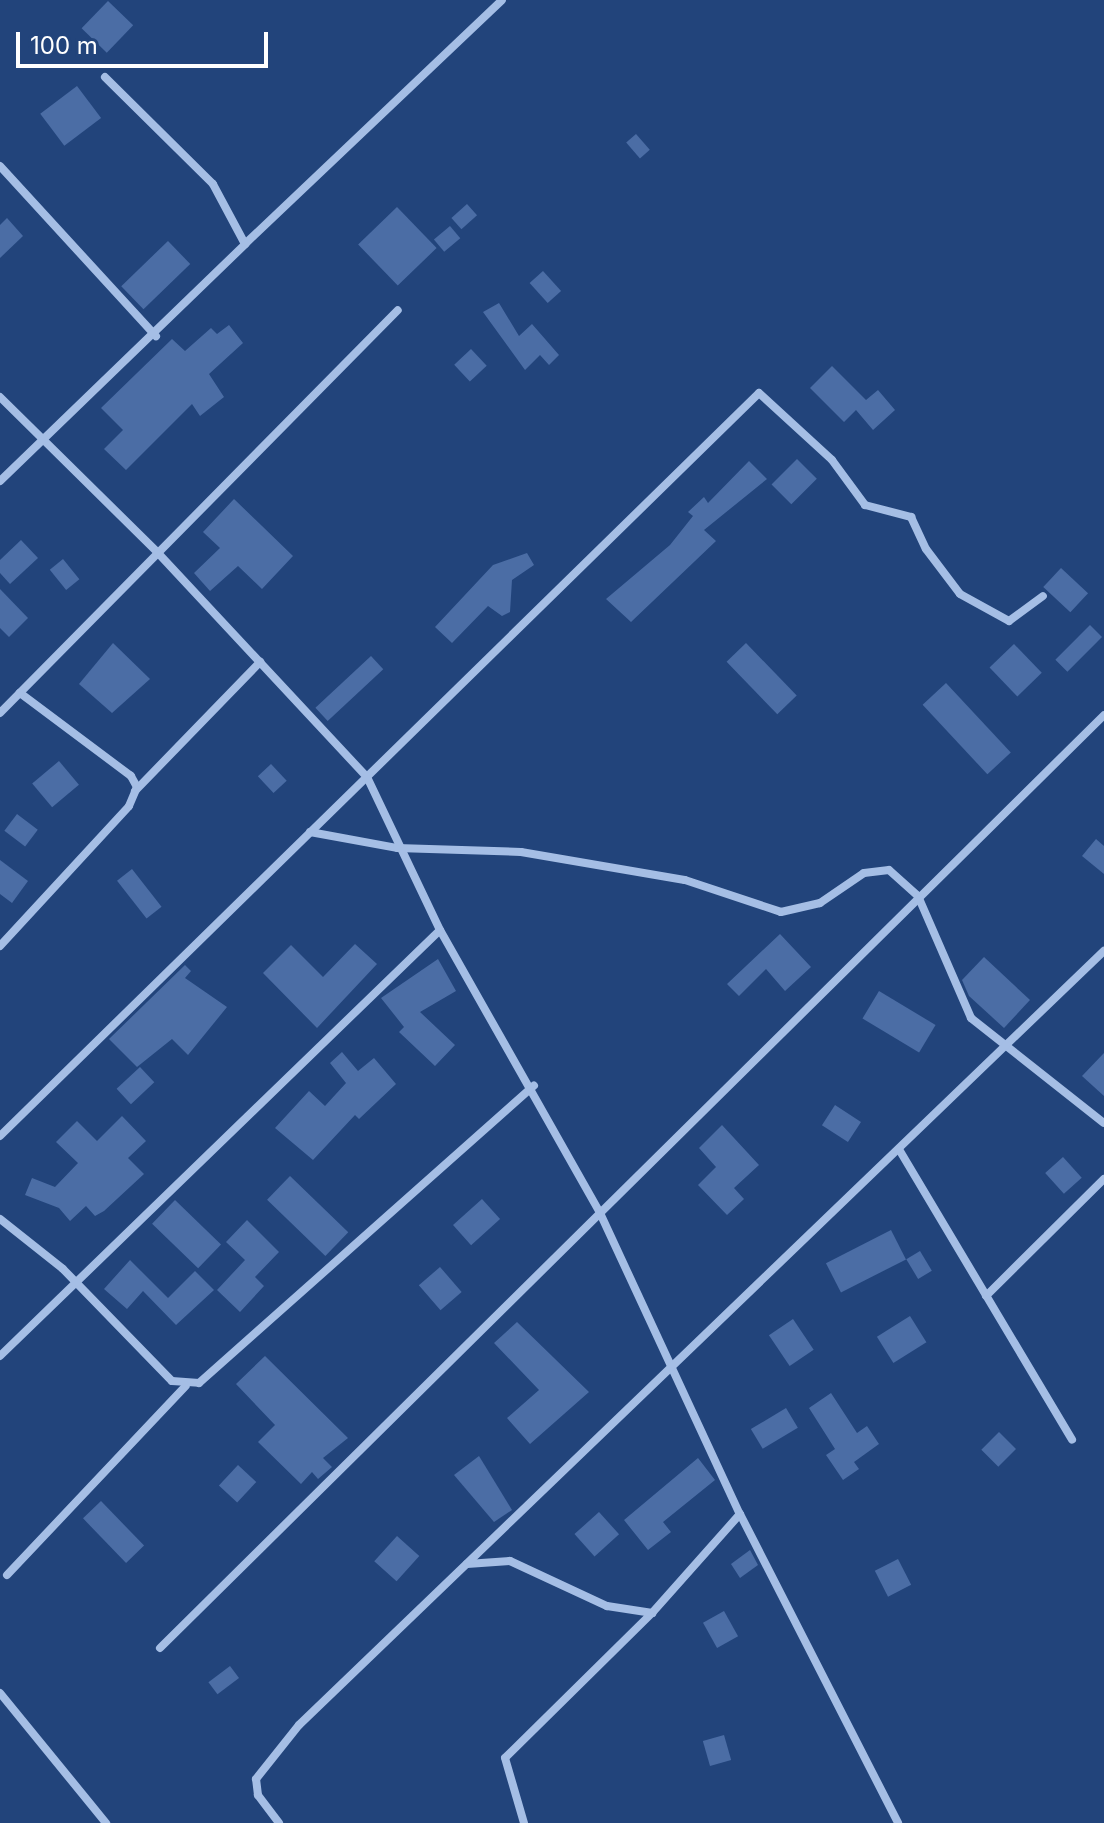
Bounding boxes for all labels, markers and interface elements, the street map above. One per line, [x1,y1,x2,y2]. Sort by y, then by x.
scale bar [20,16,272,66]
text: 100 m [30,31,98,60]

